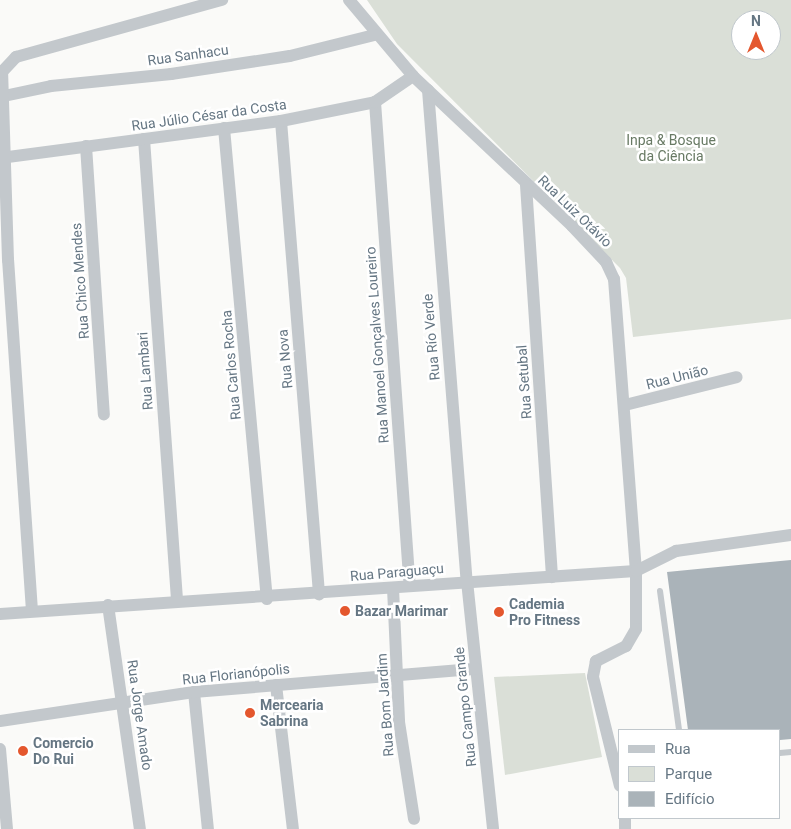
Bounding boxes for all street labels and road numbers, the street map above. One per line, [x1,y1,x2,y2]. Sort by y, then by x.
street label: Rua Sanhacu [146,41,230,69]
street label: Rua Júlio César da Costa [130,96,288,134]
street label: Rua Luiz Otávio [535,172,615,250]
street label: Rua Chico Mendes [68,222,92,340]
street label: Rua Manoel Gonçalves Loureiro [362,246,392,444]
street label: Rua Río Verde [419,293,443,381]
street label: Rua Carlos Rocha [218,309,244,421]
street label: Rua Nova [274,329,296,389]
street label: Rua Lambari [134,331,156,411]
street label: Rua Setubal [513,344,535,420]
street label: Rua União [644,361,710,393]
street label: Rua Paraguaçu [349,560,445,584]
street label: Rua Campo Grande [450,646,480,768]
street label: Rua Bom Jardim [373,653,397,757]
street label: Rua Jorge Amado [124,659,156,771]
street label: Rua Florianópolis [181,660,291,688]

